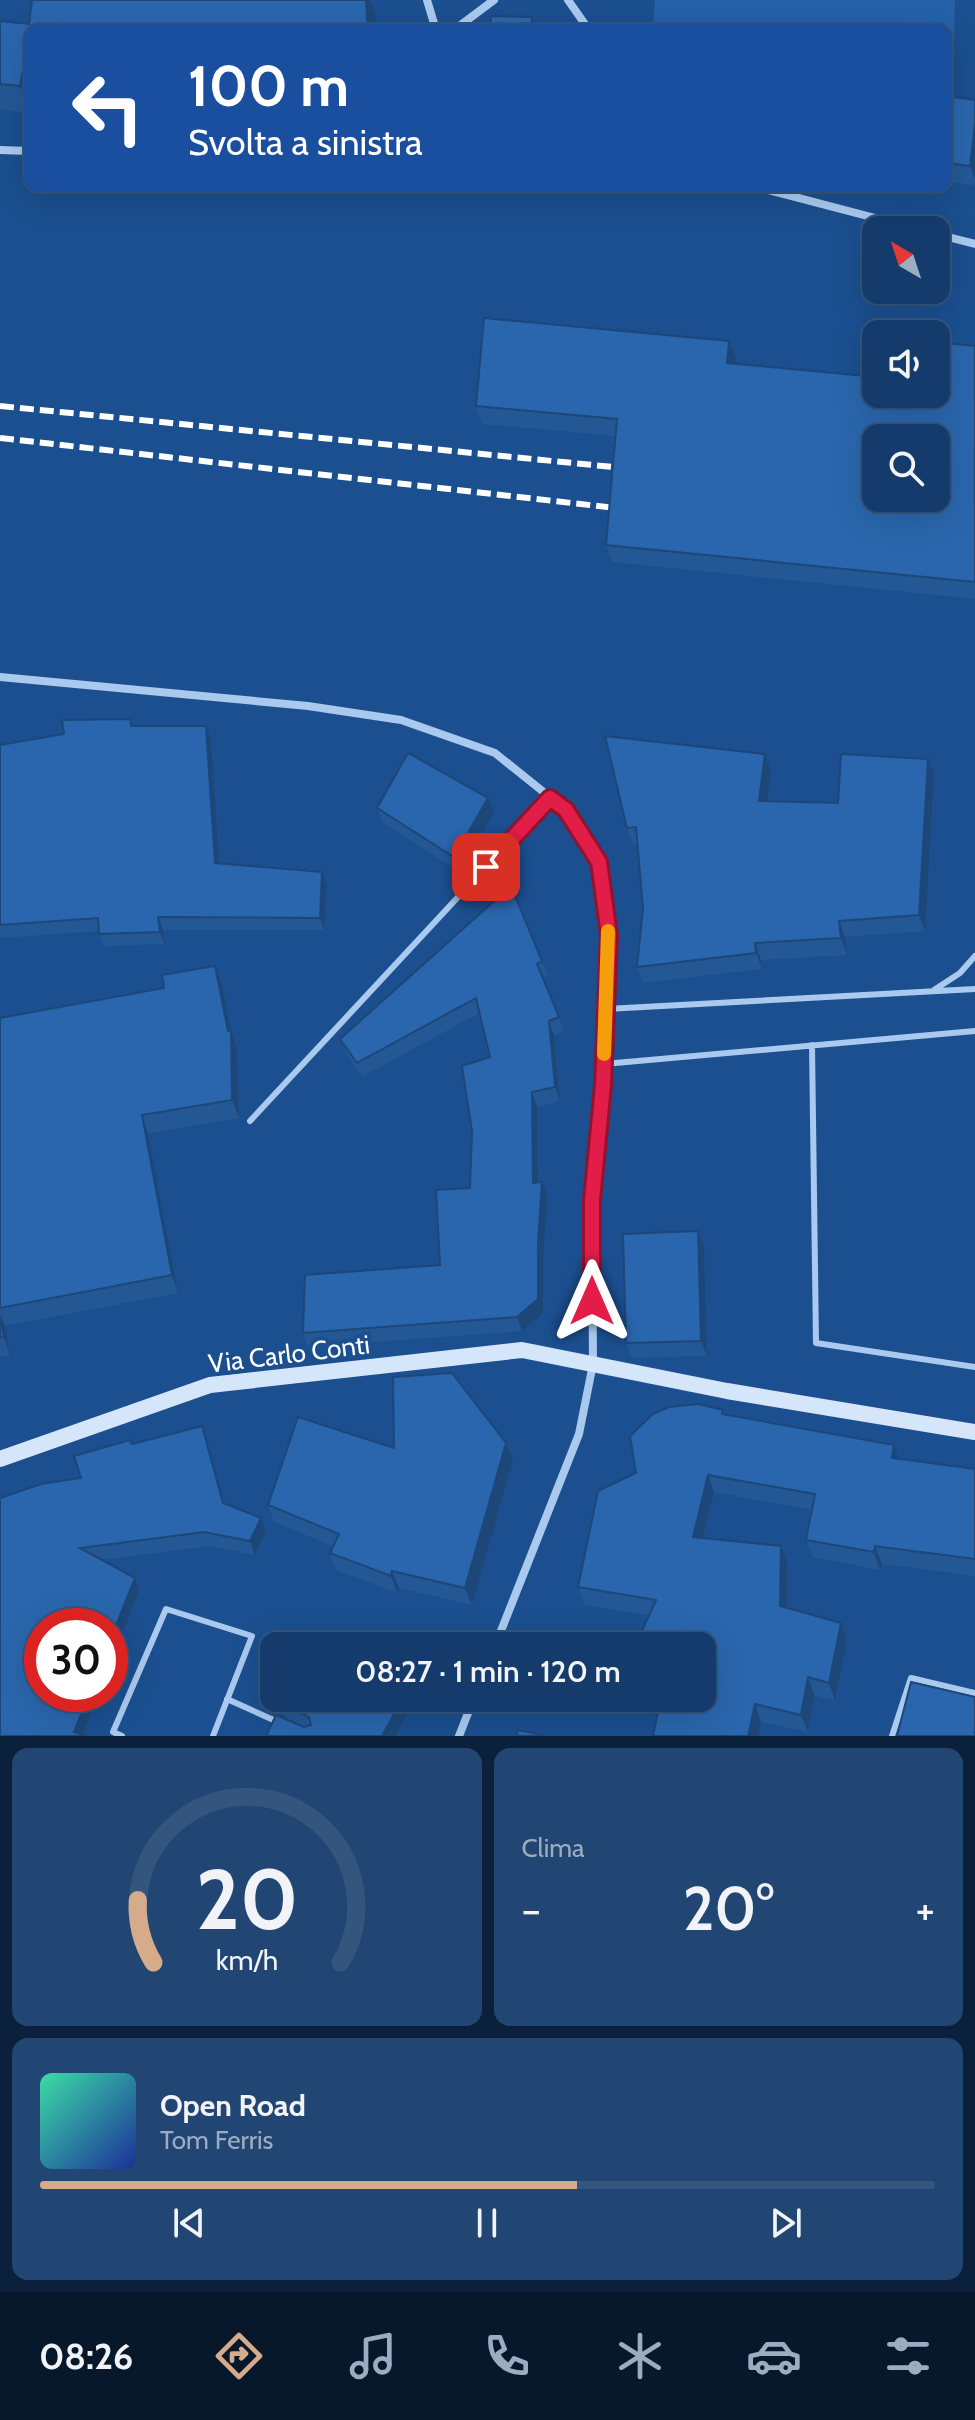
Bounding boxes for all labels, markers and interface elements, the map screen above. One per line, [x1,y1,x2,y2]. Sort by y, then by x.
text: 100 m [188,52,349,120]
icon: left [56,56,160,160]
text: Svolta a sinistra [188,120,423,164]
north arrow [862,216,950,304]
map controls [862,216,950,512]
button: sound [862,320,950,408]
button: search [862,424,950,512]
pin [452,833,520,901]
icon: arrive [464,845,508,889]
position arrow [550,1259,634,1343]
street label: Via Carlo Conti [207,1328,371,1380]
speed limit sign: 30 [24,1608,128,1712]
text: 08:27 · 1 min · 120 m [355,1653,621,1690]
text: Clima [522,1832,584,1864]
text: 20 [195,1849,298,1950]
text: 20° [683,1872,774,1945]
text: − [522,1883,541,1936]
text: + [916,1883,935,1936]
text: km/h [215,1942,278,1977]
text: Open Road [160,2087,306,2124]
text: Tom Ferris [160,2124,273,2156]
icon: previous [167,2201,211,2245]
icon: pause [465,2201,509,2245]
icon: next [764,2201,808,2245]
icon: directions [211,2328,267,2384]
icon: music [345,2328,401,2384]
icon: phone [479,2328,535,2384]
icon: climate [612,2328,668,2384]
icon: car [746,2328,802,2384]
icon: filters [880,2328,936,2384]
text: 08:26 [39,2334,133,2378]

